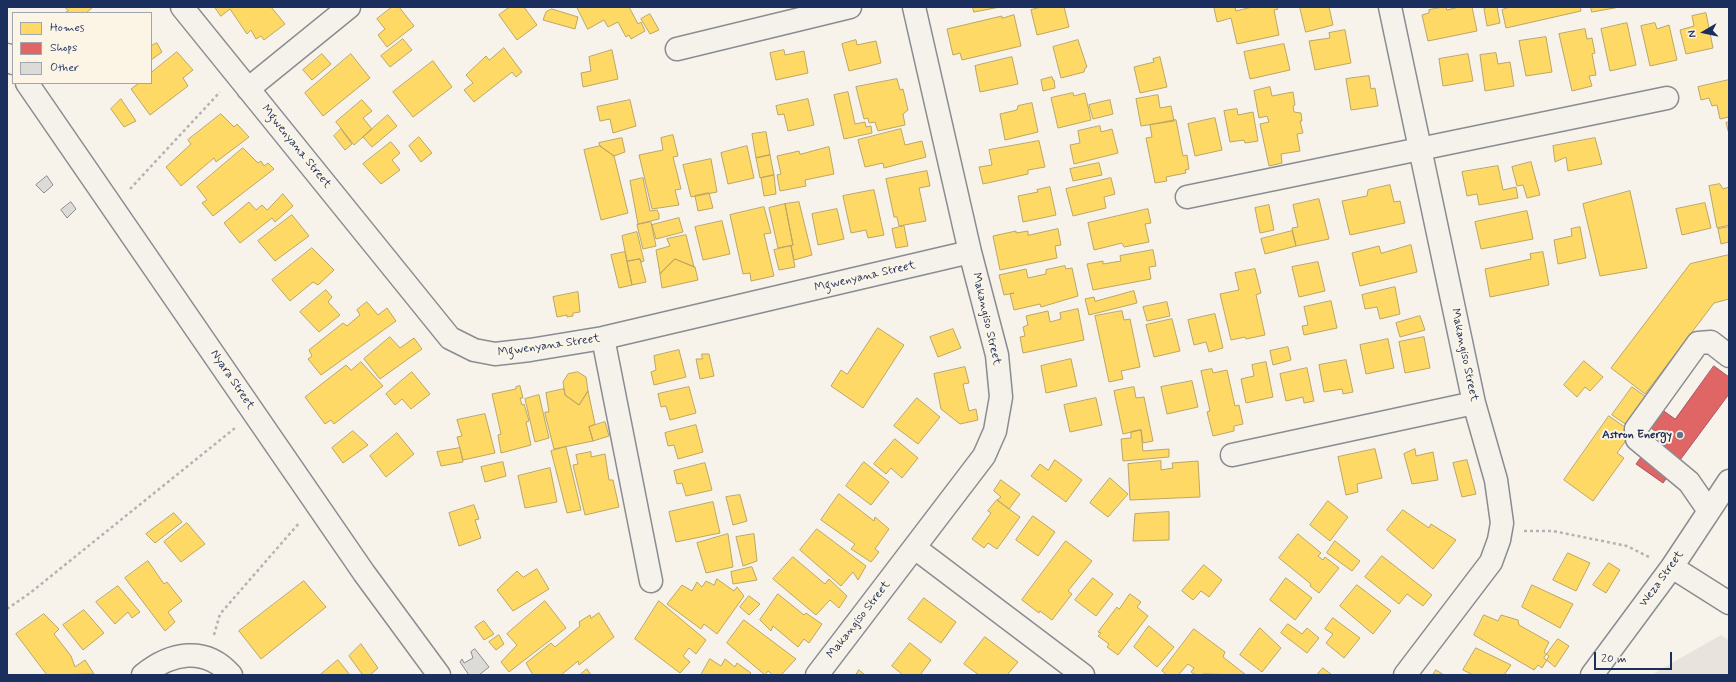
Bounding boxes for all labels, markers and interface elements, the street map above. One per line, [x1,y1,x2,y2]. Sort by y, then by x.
legend [12,12,152,84]
north arrow [1684,12,1724,52]
text: Homes [50,20,85,36]
text: N [1685,29,1700,39]
text: Shops [50,40,77,56]
text: Other [50,60,79,76]
street label: Mgwenyana Street [258,102,334,192]
street label: Mgwenyana Street [813,258,917,296]
street label: Makangiso Street [968,271,1004,367]
street label: Makangiso Street [1447,307,1481,403]
street label: Mgwenyana Street [497,332,601,360]
street label: Nyara Street [207,347,257,413]
place label: Astron Energy [1602,428,1672,442]
marker: Astron Energy [1675,430,1685,440]
street label: Weza Street [1637,548,1687,610]
street label: Makangiso Street [824,578,894,662]
scale bar [1596,644,1674,670]
text: 20 m [1601,651,1627,667]

